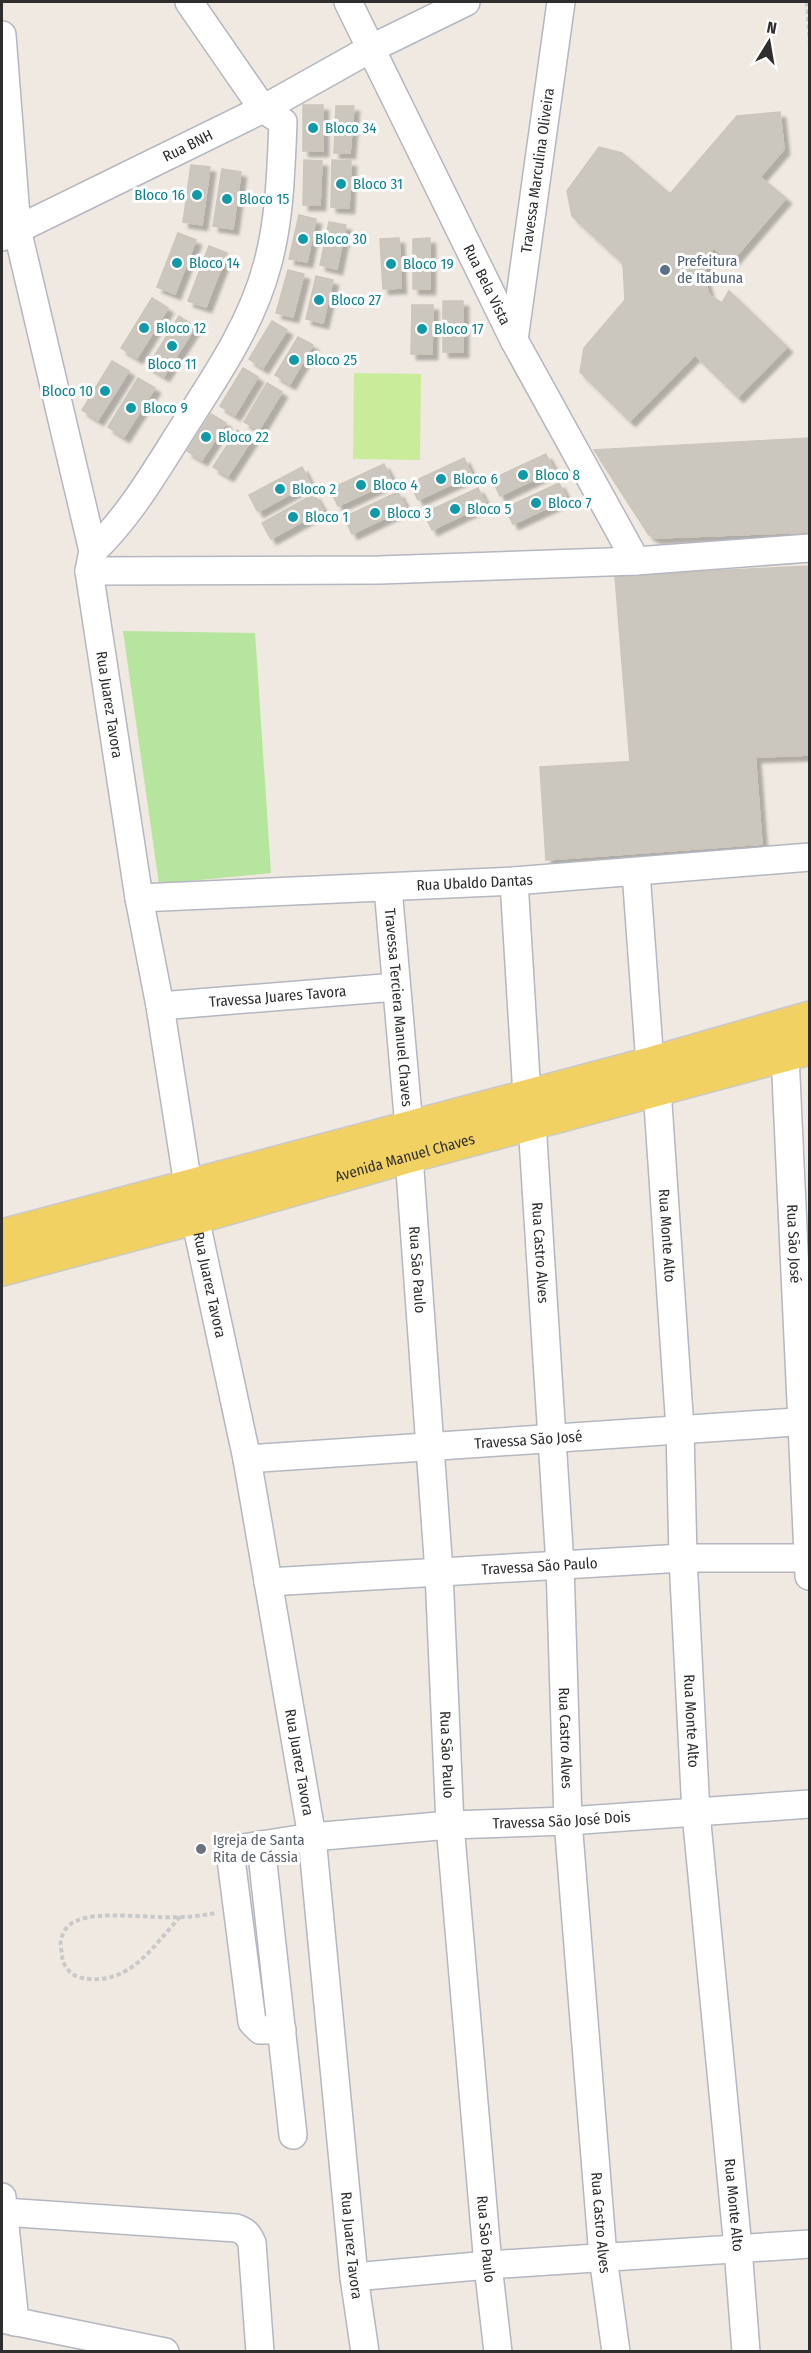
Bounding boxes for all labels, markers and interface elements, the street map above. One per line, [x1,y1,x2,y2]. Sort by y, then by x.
north arrow [739,12,799,72]
text: N [765,18,778,38]
street label: Travessa Marculina Oliveira [517,87,558,254]
place label: Bloco 34 [325,119,376,137]
marker: Bloco 34 [306,121,320,135]
street label: Rua BNH [160,126,216,166]
place label: Bloco 31 [353,175,403,193]
marker: Bloco 31 [334,177,348,191]
place label: Bloco 16 [134,186,185,204]
marker: Bloco 16 [190,188,204,202]
place label: Bloco 15 [239,190,289,208]
marker: Bloco 15 [220,192,234,206]
place label: Bloco 30 [315,230,367,248]
marker: Bloco 30 [296,232,310,246]
street label: Rua Bela Vista [460,242,514,328]
place label: Prefeitura de Itabuna [677,252,743,287]
place label: Bloco 14 [189,254,240,272]
place label: Bloco 19 [403,255,454,273]
marker: Bloco 14 [170,256,184,270]
marker: Bloco 19 [384,257,398,271]
marker: Prefeitura de Itabuna [658,263,672,277]
place label: Bloco 27 [331,291,381,309]
marker: Bloco 27 [312,293,326,307]
place label: Bloco 12 [156,319,206,337]
place label: Bloco 17 [434,320,483,338]
marker: Bloco 12 [137,321,151,335]
marker: Bloco 17 [415,322,429,336]
marker: Bloco 11 [165,339,179,353]
place label: Bloco 25 [306,351,357,369]
marker: Bloco 25 [287,353,301,367]
place label: Bloco 11 [147,355,197,373]
place label: Bloco 10 [42,382,93,400]
marker: Bloco 10 [98,384,112,398]
place label: Bloco 9 [143,399,188,417]
marker: Bloco 9 [124,401,138,415]
place label: Bloco 22 [218,428,269,446]
marker: Bloco 22 [199,430,213,444]
place label: Bloco 8 [535,466,580,484]
marker: Bloco 8 [516,468,530,482]
place label: Bloco 6 [453,470,498,488]
marker: Bloco 6 [434,472,448,486]
place label: Bloco 4 [373,476,418,494]
marker: Bloco 4 [354,478,368,492]
place label: Bloco 2 [292,480,337,498]
marker: Bloco 2 [273,482,287,496]
place label: Bloco 7 [548,494,592,512]
marker: Bloco 7 [529,496,543,510]
place label: Bloco 5 [467,500,512,518]
marker: Bloco 5 [448,502,462,516]
place label: Bloco 3 [387,504,432,522]
marker: Bloco 3 [368,506,382,520]
place label: Bloco 1 [305,508,348,526]
marker: Bloco 1 [286,510,300,524]
street label: Rua Juarez Tavora [92,650,126,759]
street label: Rua Ubaldo Dantas [416,871,534,894]
street label: Travessa Terciera Manuel Chaves [381,907,416,1108]
street label: Travessa Juares Tavora [208,982,347,1011]
street label: Avenida Manuel Chaves [333,1130,477,1186]
street label: Rua Monte Alto [655,1188,679,1283]
street label: Rua Castro Alves [528,1202,552,1304]
street label: Rua São José [783,1204,805,1284]
street label: Rua São Paulo [405,1226,429,1314]
street label: Rua Juarez Tavora [189,1230,230,1340]
street label: Travessa São José [474,1427,583,1453]
street label: Travessa São Paulo [481,1554,598,1579]
street label: Rua Monte Alto [680,1674,703,1768]
street label: Rua Castro Alves [555,1687,576,1789]
street label: Rua Juarez Tavora [281,1708,317,1817]
street label: Rua São Paulo [436,1711,458,1799]
street label: Travessa São José Dois [492,1808,631,1833]
place label: Igreja de Santa Rita de Cássia [213,1831,305,1866]
marker: Igreja de Santa Rita de Cássia [194,1842,208,1856]
street label: Rua Monte Alto [720,2158,747,2253]
street label: Rua Castro Alves [587,2171,614,2274]
street label: Rua Juarez Tavora [337,2191,366,2300]
street label: Rua São Paulo [473,2195,499,2284]

